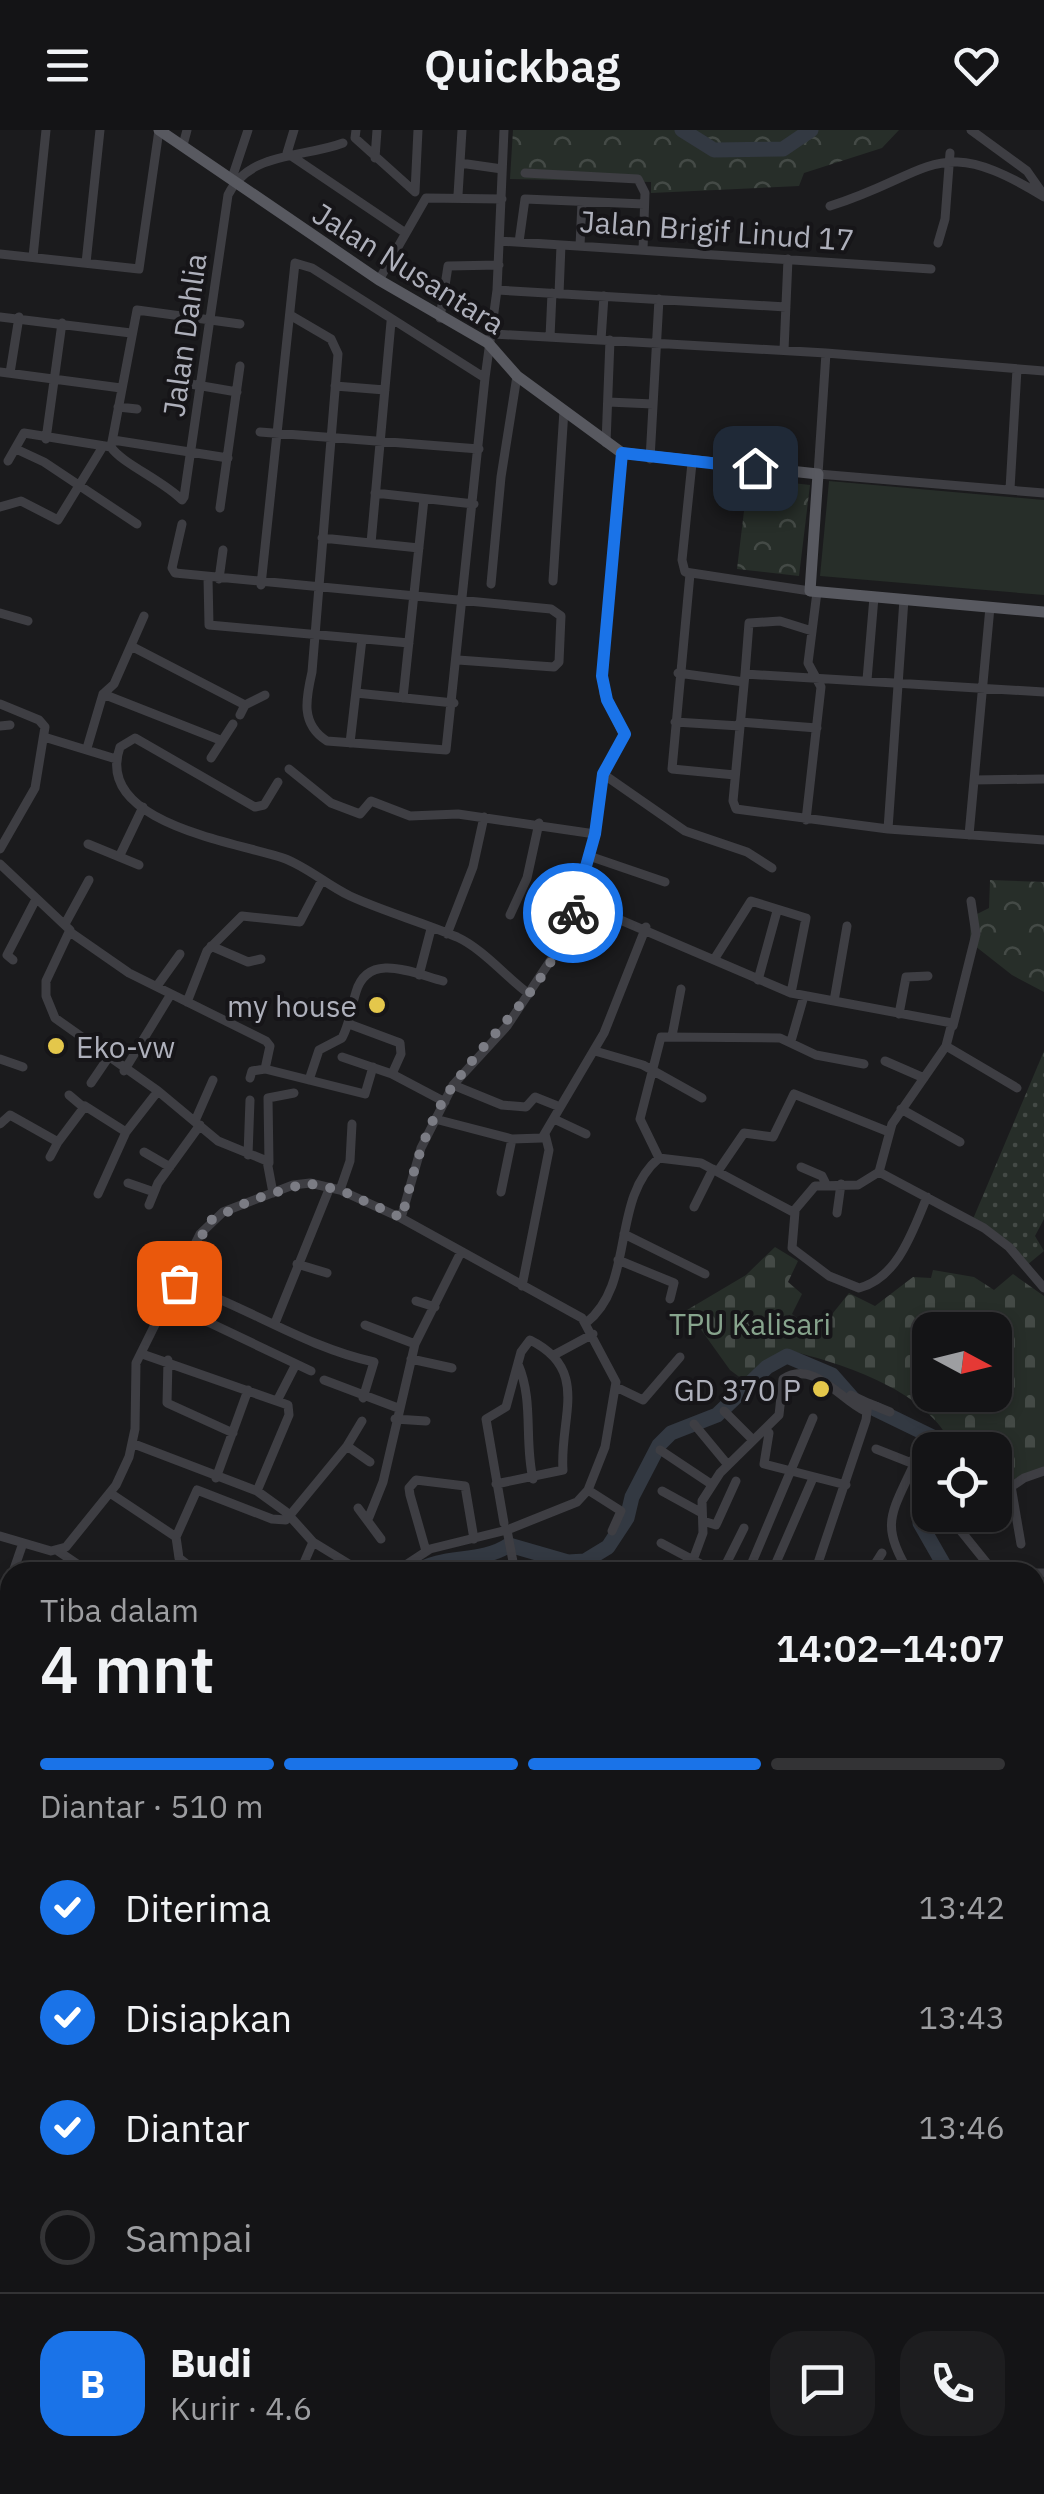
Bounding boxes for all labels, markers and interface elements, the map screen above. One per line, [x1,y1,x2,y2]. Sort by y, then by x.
text: Quickbag [424,36,620,94]
icon: menu [40,38,95,93]
icon: heart [949,38,1004,93]
street label: Jalan Nusantara [306,193,512,343]
street label: Jalan Brigif Linud 17 [578,201,856,259]
street label: Jalan Dahlia [153,251,215,419]
pin [713,426,798,511]
icon: home [728,441,783,496]
courier [523,863,623,963]
icon: bike [546,886,601,941]
place label: my house [227,986,357,1025]
marker: my house [366,994,388,1016]
place label: Eko-vw [76,1027,175,1066]
marker: Eko-vw [45,1035,67,1057]
pin [137,1241,222,1326]
icon: bag [152,1256,207,1311]
park label: TPU Kalisari [669,1304,831,1343]
north arrow [912,1312,1012,1412]
map controls [912,1312,1012,1532]
place label: GD 370 P [674,1370,801,1409]
marker: GD 370 P [810,1378,832,1400]
button: locate [912,1432,1012,1532]
text: Tiba dalam [40,1589,199,1631]
text: 14:02–14:07 [776,1623,1005,1672]
text: 4 mnt [40,1626,215,1711]
text: Diantar · 510 m [40,1785,263,1827]
icon: check [40,1880,95,1935]
text: Diterima [125,1883,271,1932]
text: 13:42 [919,1886,1005,1928]
icon: check [40,1990,95,2045]
text: Disiapkan [125,1993,292,2042]
text: 13:43 [919,1996,1005,2038]
icon: check [40,2100,95,2155]
text: Diantar [125,2103,249,2152]
text: 13:46 [919,2106,1005,2148]
text: Sampai [125,2213,252,2262]
button: chat [770,2331,875,2436]
button: phone [900,2331,1005,2436]
text: Budi [170,2338,252,2387]
text: B [80,2359,105,2408]
text: Kurir · 4.6 [170,2387,312,2429]

